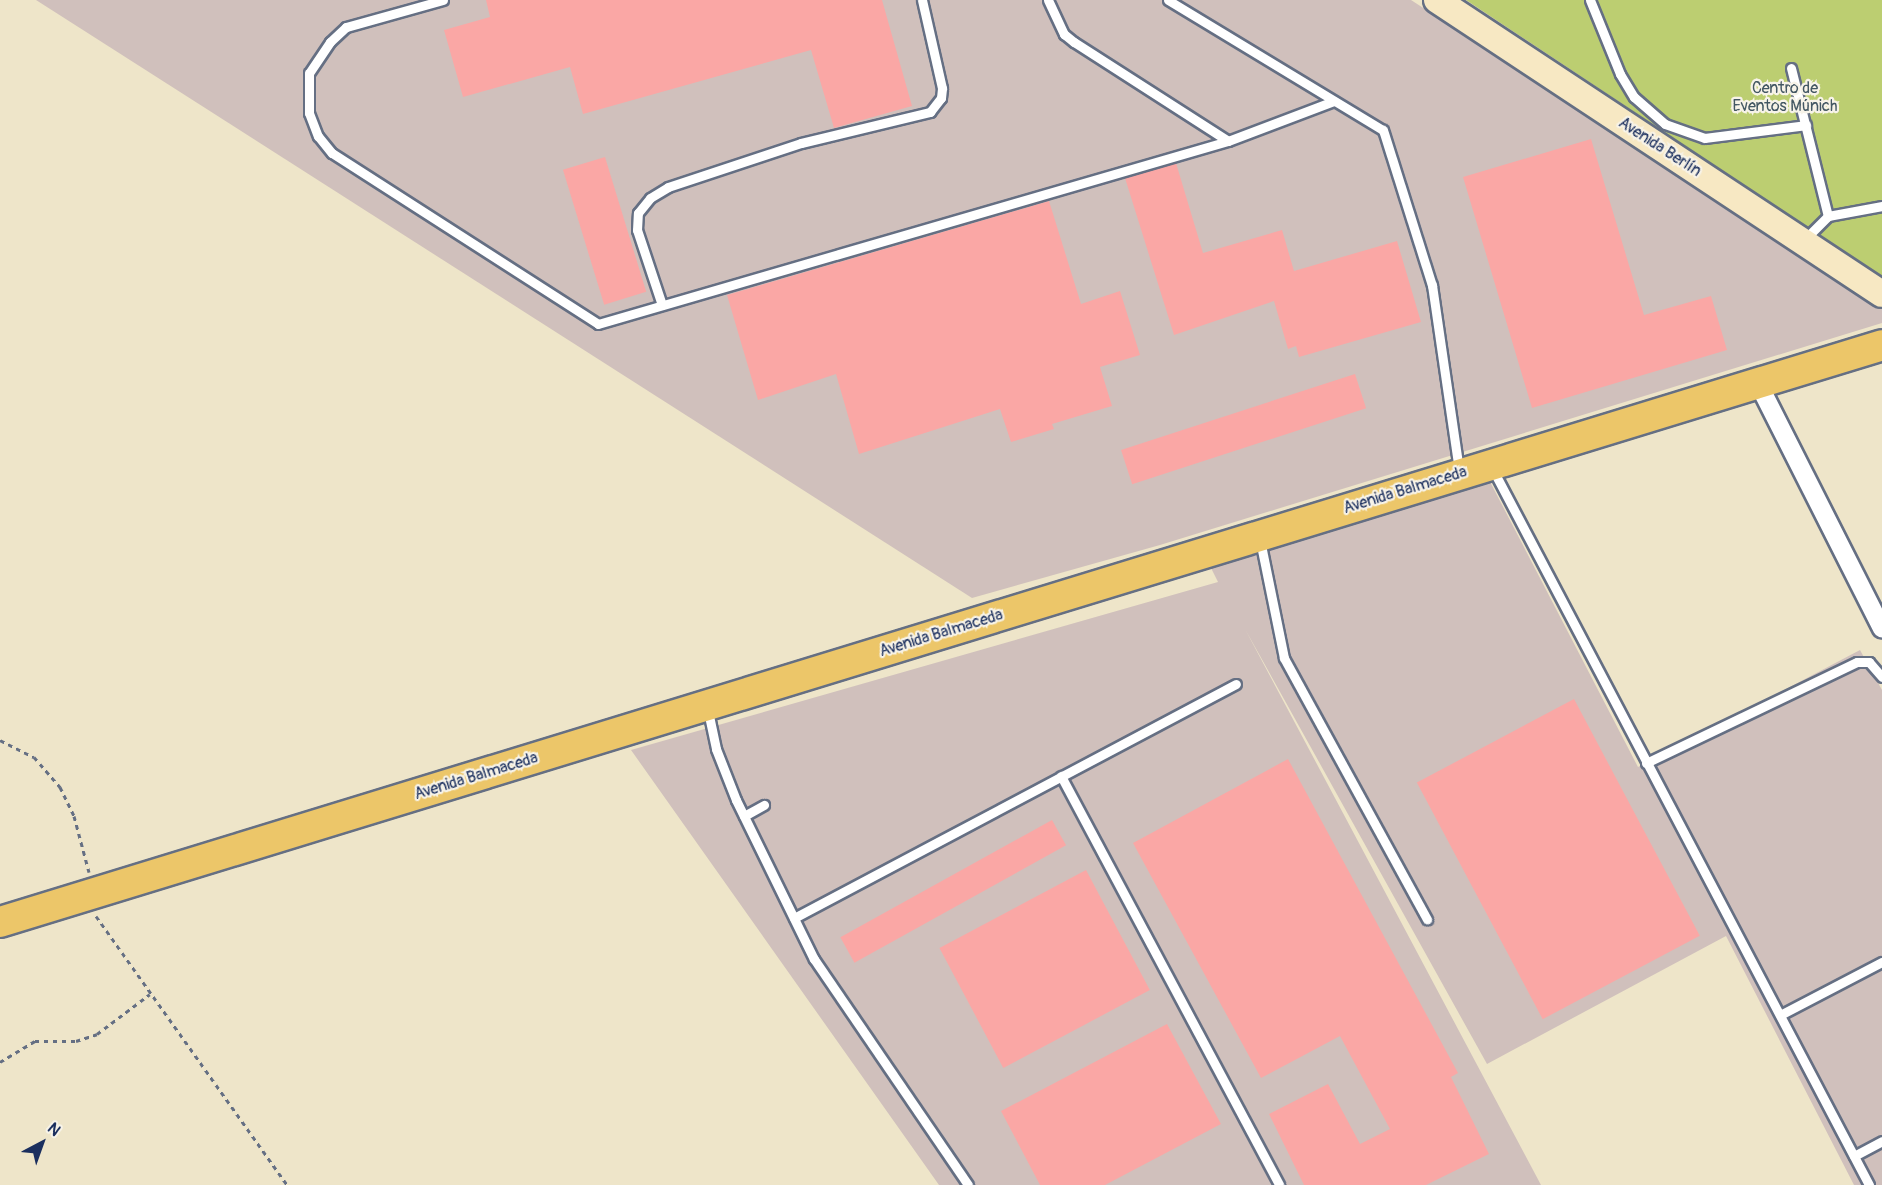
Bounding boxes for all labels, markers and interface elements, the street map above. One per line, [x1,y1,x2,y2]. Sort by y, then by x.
park label: Centro de Eventos Múnich [1733,78,1837,116]
street label: Avenida Berlín [1615,113,1705,181]
street label: Avenida Balmaceda [1341,462,1469,518]
street label: Avenida Balmaceda [877,605,1005,661]
street label: Avenida Balmaceda [412,748,540,804]
north arrow [12,1113,72,1173]
text: N [43,1118,64,1141]

